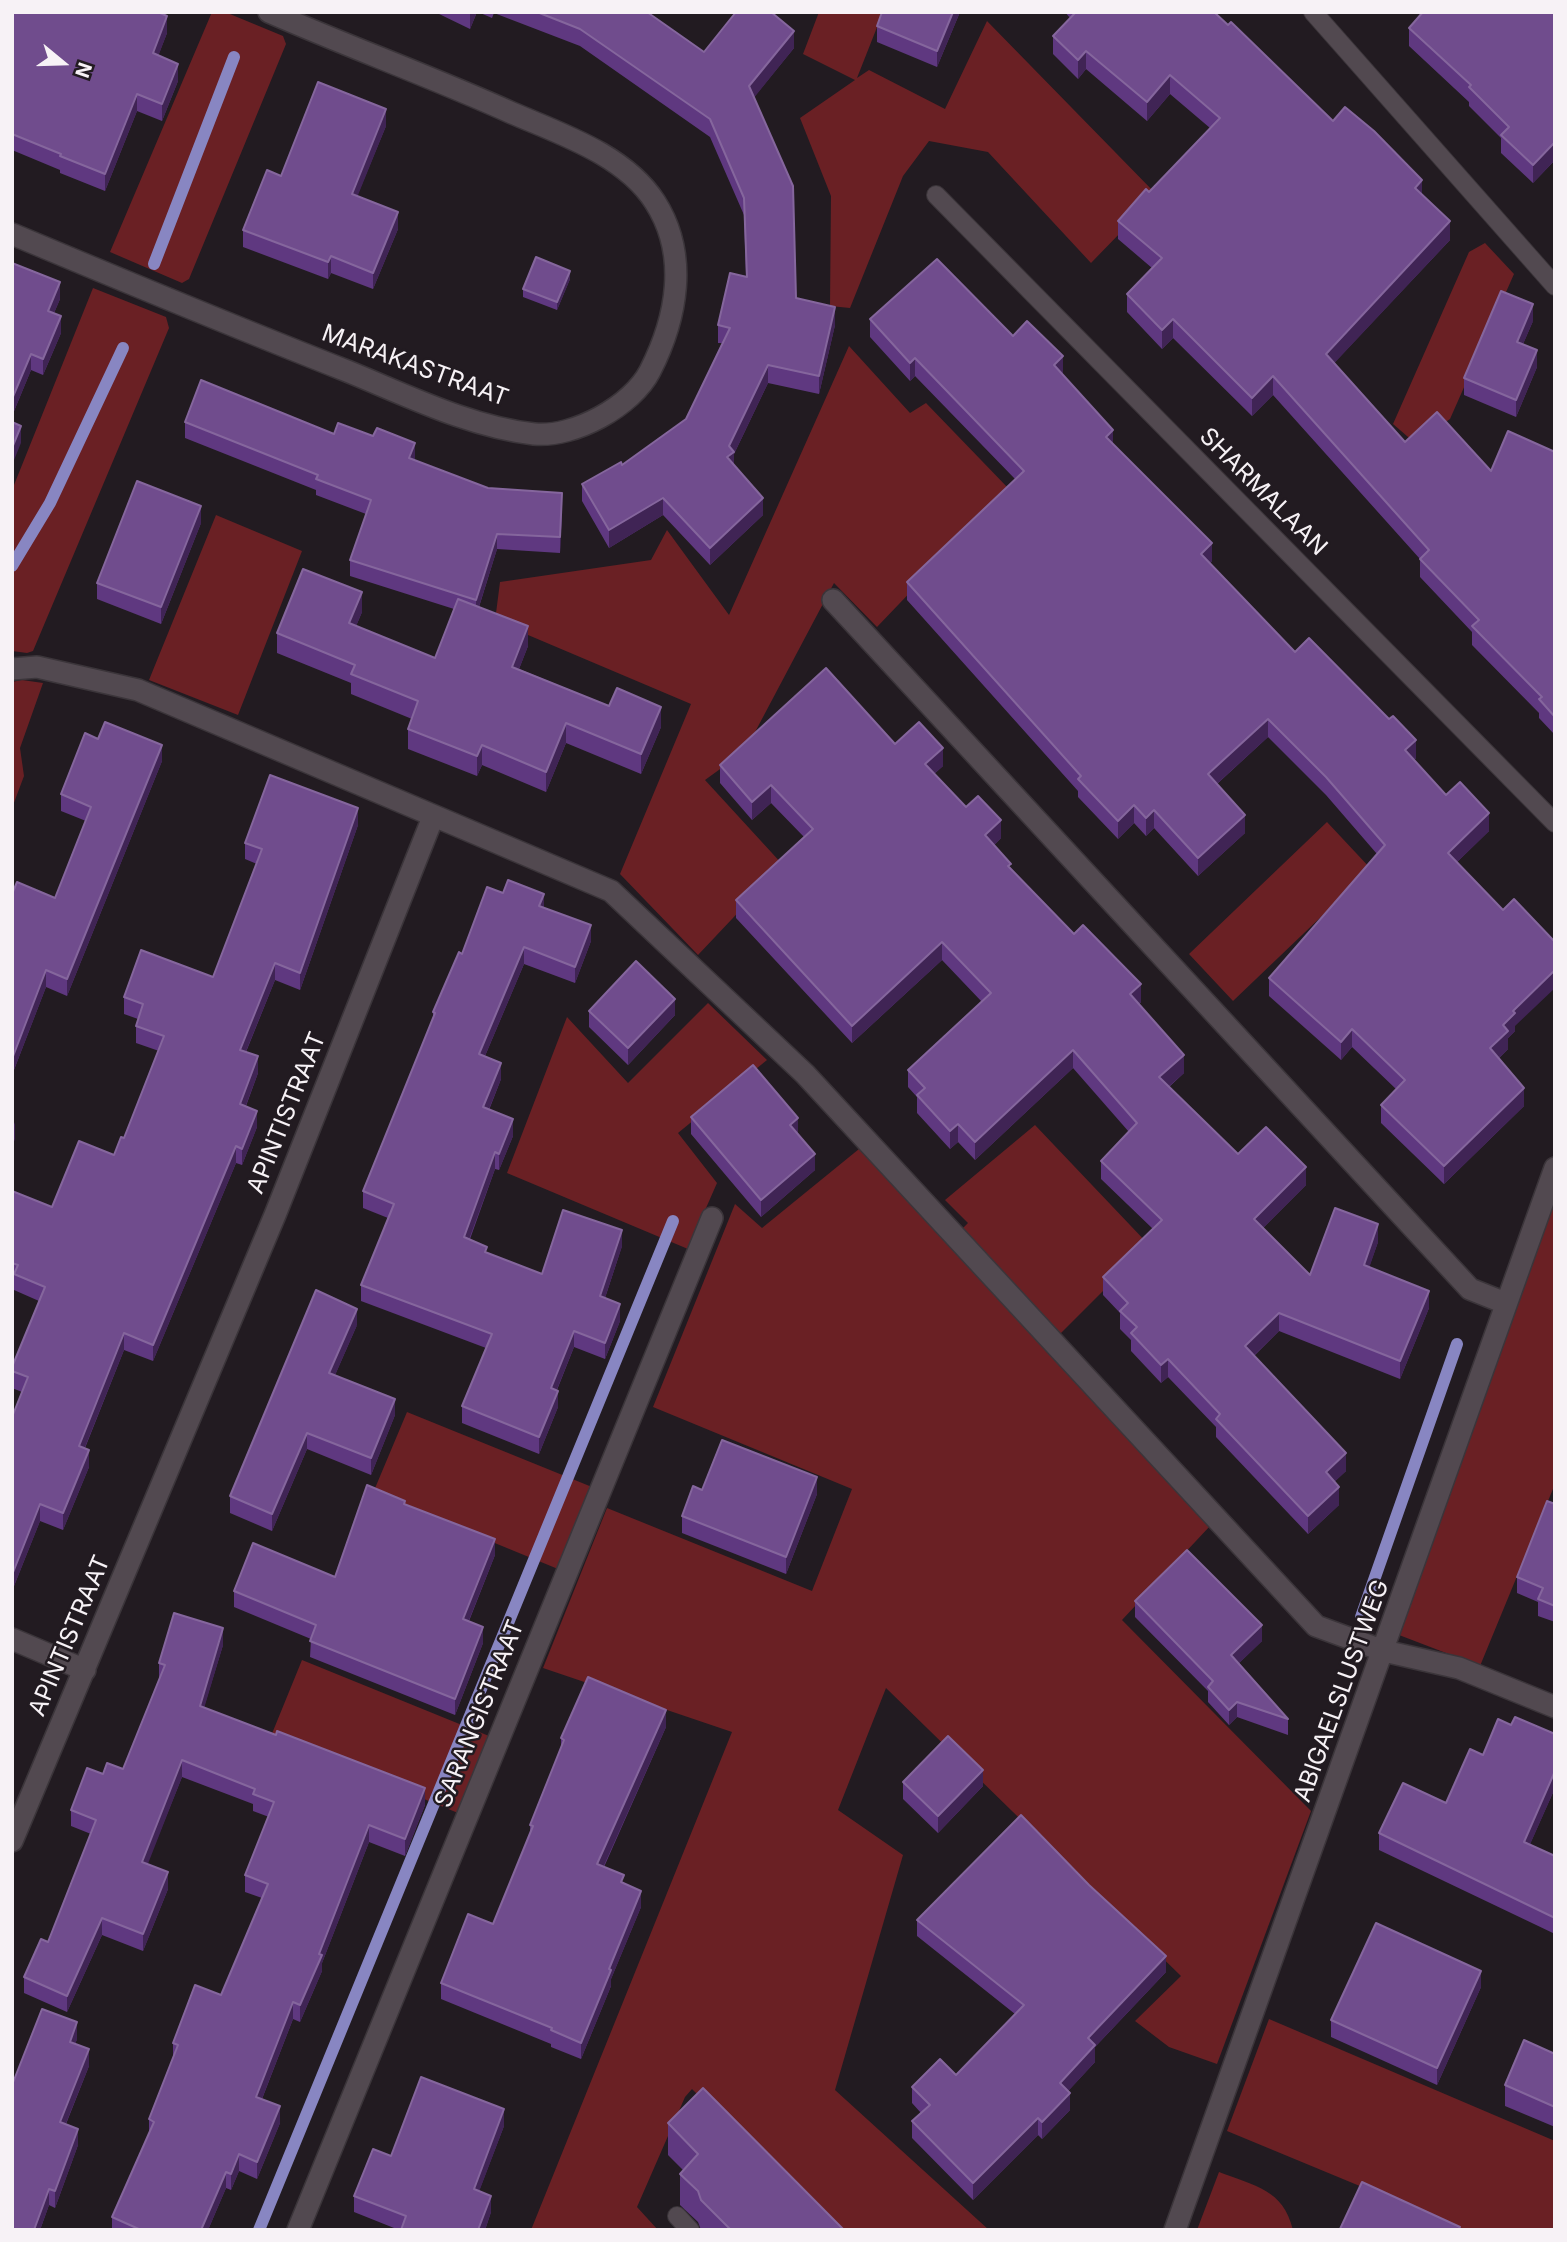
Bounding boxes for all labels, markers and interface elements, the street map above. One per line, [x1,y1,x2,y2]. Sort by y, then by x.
north arrow [28,28,98,98]
text: N [70,59,97,81]
street label: MARAKASTRAAT [318,319,512,413]
street label: SHARMALAAN [1193,422,1333,562]
street label: APINTISTRAAT [242,1028,332,1198]
street label: APINTISTRAAT [23,1551,117,1721]
street label: ABIGAELSLUSTWEG [1288,1576,1396,1806]
street label: SARANGISTRAAT [429,1616,531,1812]

